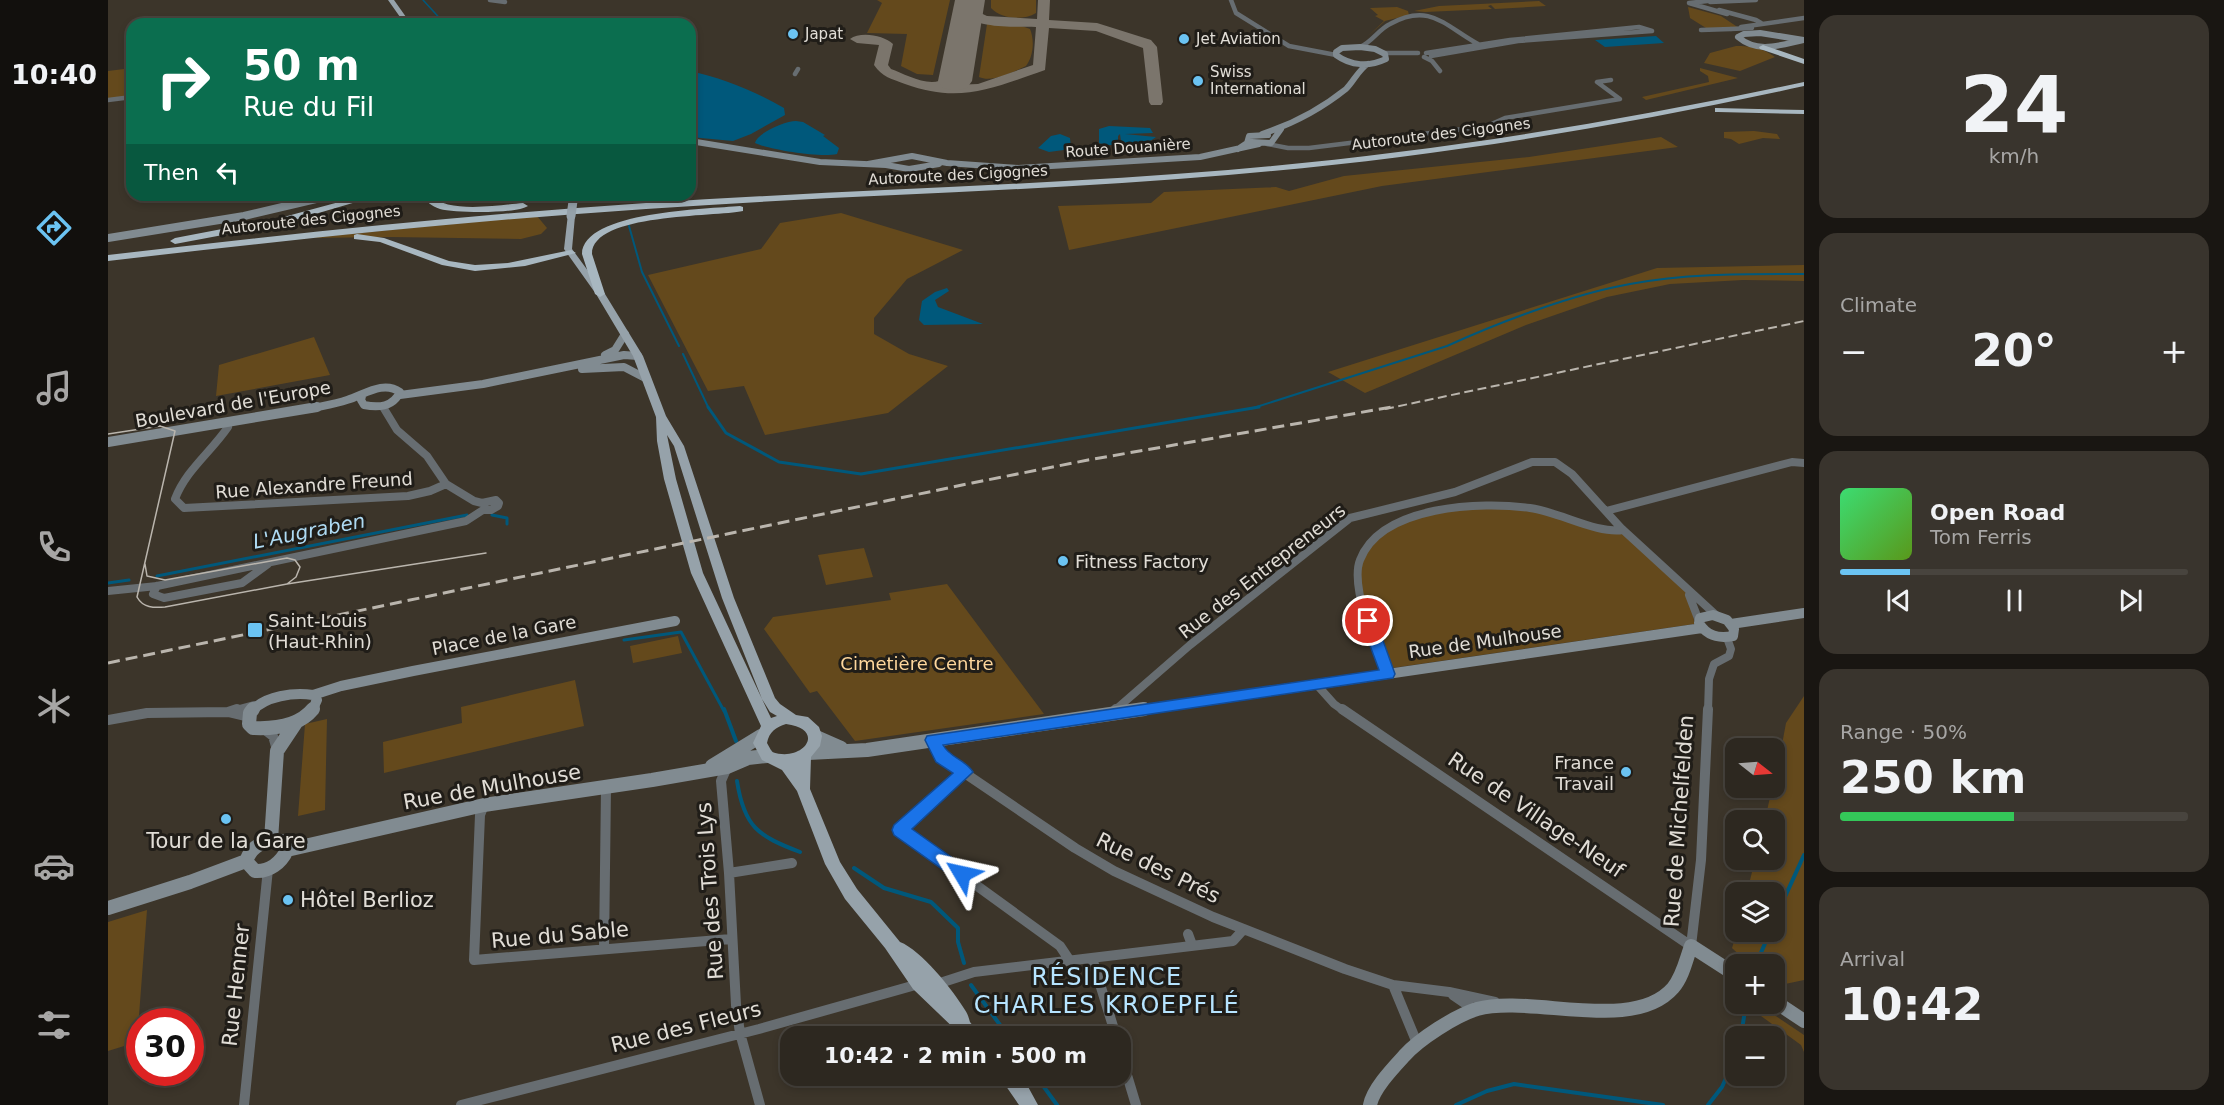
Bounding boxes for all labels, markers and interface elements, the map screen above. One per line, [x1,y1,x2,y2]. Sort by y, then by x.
place label: Japat [804,25,843,43]
marker: Japat [786,27,800,41]
place label: Jet Aviation [1195,30,1281,48]
marker: Jet Aviation [1177,32,1191,46]
text: 50 m [243,41,360,90]
icon: right [144,42,222,120]
text: 10:40 [11,59,97,90]
text: 24 [1960,60,2068,150]
place label: Swiss International [1210,63,1306,98]
marker: Swiss International [1191,74,1205,88]
text: Rue du Fil [243,91,374,122]
street label: Autoroute des Cigognes [1351,114,1532,154]
street label: Route Douanière [1065,135,1191,161]
text: km/h [1989,144,2039,168]
icon: left [211,156,244,189]
text: Then [144,160,199,185]
street label: Autoroute des Cigognes [868,161,1049,189]
street label: Autoroute des Cigognes [221,202,402,238]
icon: directions [33,207,75,249]
text: Climate [1840,293,1917,317]
text: 20° [1971,324,2057,377]
text: − [1840,332,1868,371]
text: + [2160,332,2188,371]
icon: music [33,367,75,409]
street label: Boulevard de l'Europe [134,376,332,432]
street label: Rue Alexandre Freund [215,468,413,502]
street label: Rue des Entrepreneurs [1175,499,1349,643]
text: Open Road [1930,500,2065,525]
water label: L'Augraben [251,508,367,554]
text: Tom Ferris [1930,525,2032,549]
icon: phone [33,526,75,568]
place label: Fitness Factory [1075,551,1209,572]
marker: Fitness Factory [1056,554,1070,568]
icon: previous [1882,584,1915,617]
icon: pause [1998,584,2031,617]
icon: next [2114,584,2147,617]
pin [1342,595,1393,646]
icon: arrive [1351,604,1384,637]
place label: Saint-Louis (Haut-Rhin) [268,610,372,652]
street label: Place de la Gare [430,611,578,659]
street label: Rue de Mulhouse [1407,620,1563,662]
marker: Saint-Louis (Haut-Rhin) [246,621,264,639]
park label: Cimetière Centre [840,653,994,674]
icon: climate [33,685,75,727]
street label: Rue de Michelfelden [1660,714,1698,928]
text: Range · 50% [1840,720,1967,744]
north arrow [1725,738,1785,798]
map controls [1725,738,1785,1086]
street label: Rue de Village-Neuf [1444,747,1629,883]
text: 250 km [1840,751,2026,804]
place label: France Travail [1554,752,1614,794]
street label: Rue de Mulhouse [401,760,583,814]
marker: France Travail [1619,765,1633,779]
street label: Rue des Trois Lys [692,801,728,981]
button: search [1725,810,1785,870]
marker: Tour de la Gare [219,812,233,826]
street label: Rue des Prés [1092,828,1224,908]
place label: Tour de la Gare [145,829,306,853]
position arrow [930,842,994,906]
icon: car [33,845,75,887]
button: layers [1725,882,1785,942]
place label: Hôtel Berlioz [300,888,434,912]
marker: Hôtel Berlioz [281,893,295,907]
street label: Rue du Sable [490,917,630,953]
street label: Rue Henner [218,922,254,1048]
text: Arrival [1840,947,1905,971]
button: + [1725,954,1785,1014]
district label: RÉSIDENCE CHARLES KROEPFLÉ [974,962,1240,1019]
text: 10:42 [1840,978,1983,1031]
street label: Rue des Fleurs [608,997,764,1057]
icon: filters [33,1004,75,1046]
speed limit sign: 30 [126,1008,204,1086]
button: − [1725,1026,1785,1086]
text: 10:42 · 2 min · 500 m [824,1043,1087,1068]

